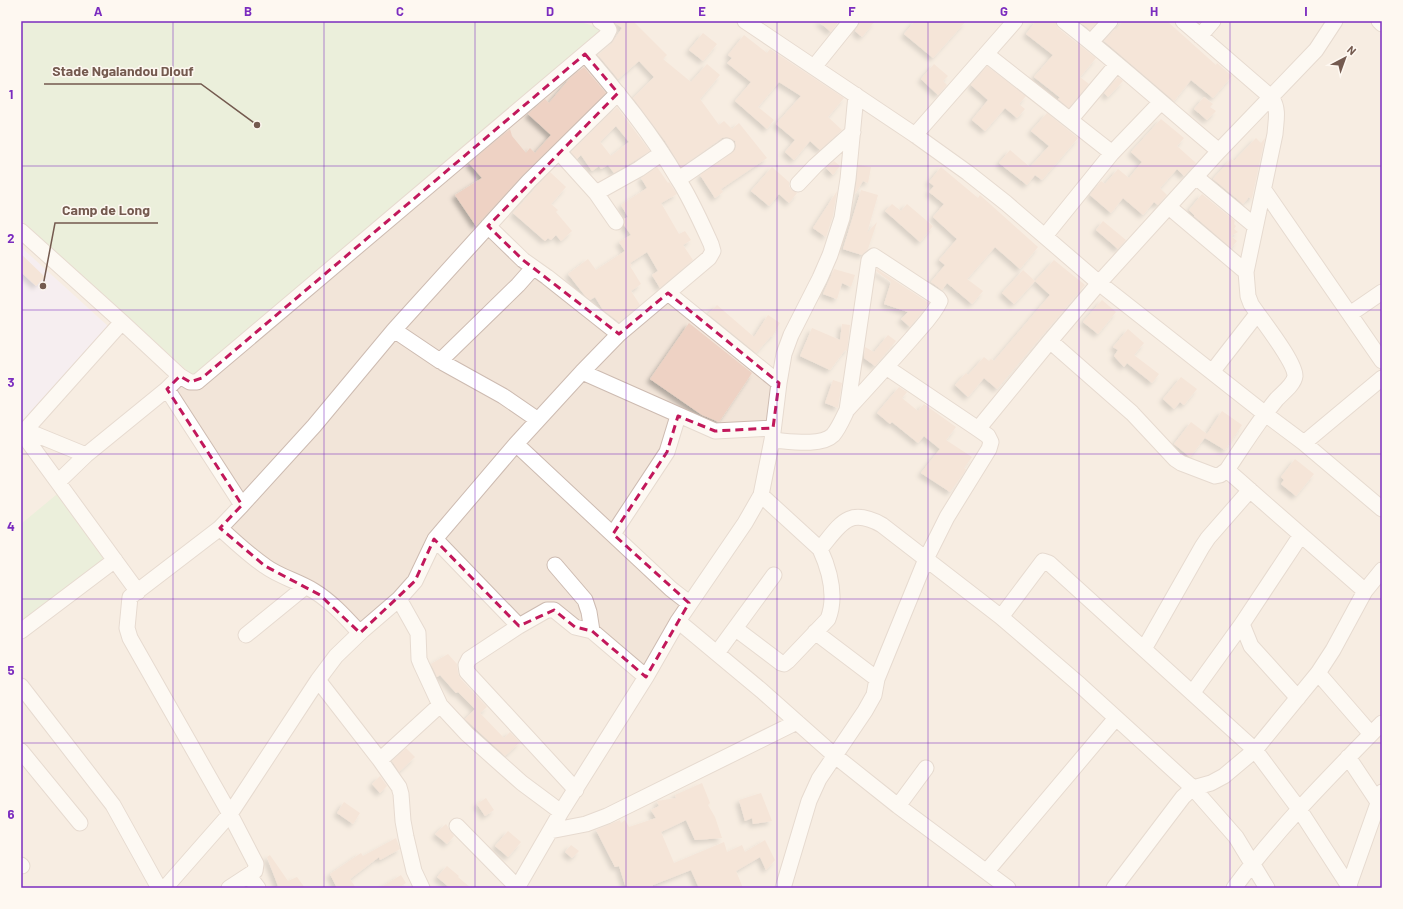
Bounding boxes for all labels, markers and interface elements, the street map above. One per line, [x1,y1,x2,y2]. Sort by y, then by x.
text: A [94,3,103,19]
text: B [244,3,252,19]
text: C [396,3,404,19]
text: D [546,3,554,19]
text: E [698,3,706,19]
text: F [848,3,856,19]
text: G [1000,3,1008,19]
text: H [1150,3,1158,19]
text: I [1304,3,1308,19]
north arrow [1325,38,1365,78]
text: N [1345,43,1359,57]
callout: Stade Ngalandou Diouf [44,58,201,84]
text: Stade Ngalandou Diouf [52,62,194,79]
text: 1 [9,86,13,102]
callout: Camp de Long [55,197,158,223]
text: Camp de Long [62,201,150,218]
text: 2 [7,230,15,246]
text: 3 [7,374,15,390]
text: 4 [7,518,15,534]
text: 5 [7,662,15,678]
text: 6 [8,806,15,822]

